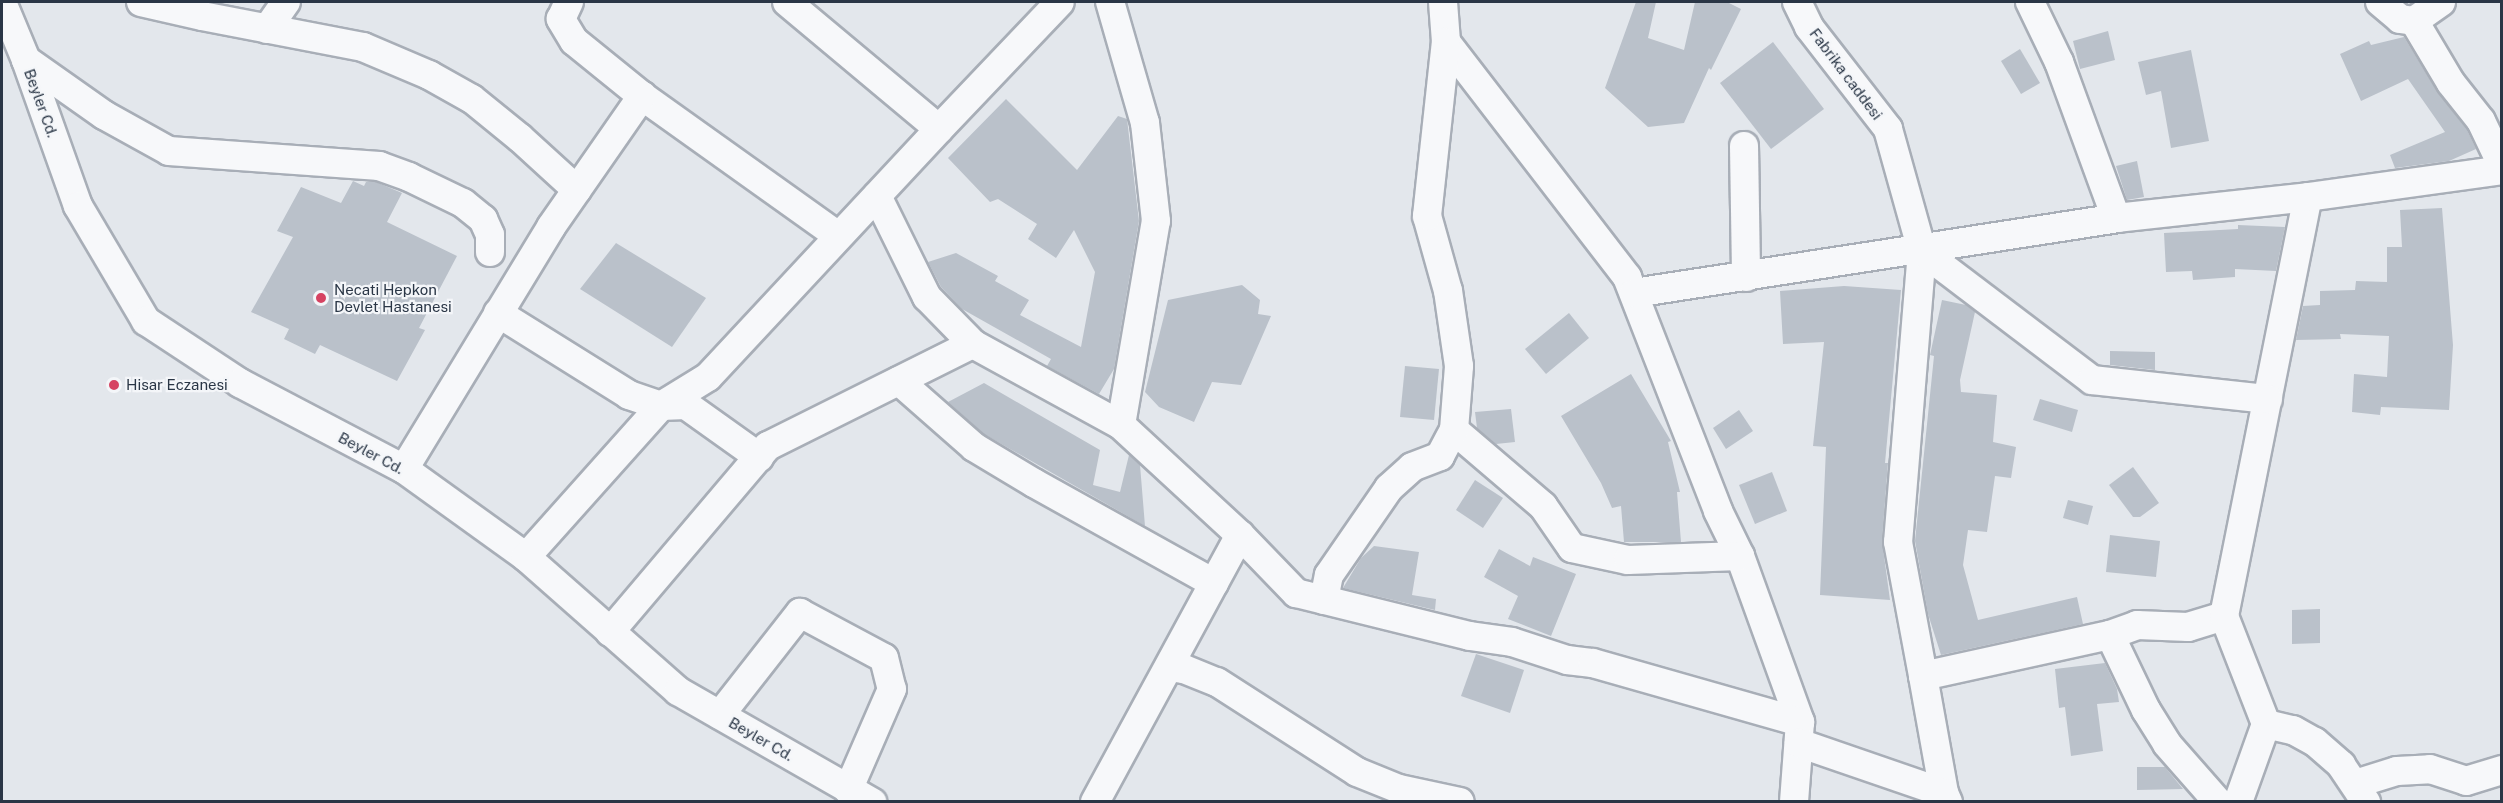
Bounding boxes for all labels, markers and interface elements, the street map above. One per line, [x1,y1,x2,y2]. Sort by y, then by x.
street label: Fabrika caddesi [1806,25,1886,123]
street label: Beyler Cd. [20,66,62,140]
place label: Necati Hepkon Devlet Hastanesi [334,280,452,315]
marker: Necati Hepkon Devlet Hastanesi [312,289,330,307]
place label: Hisar Eczanesi [126,376,228,394]
marker: Hisar Eczanesi [107,378,121,392]
street label: Beyler Cd. [335,428,407,478]
street label: Beyler Cd. [726,713,796,765]

